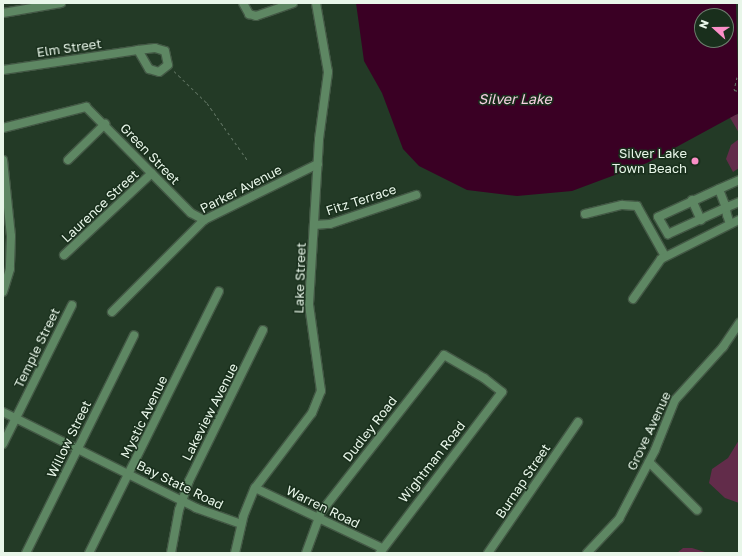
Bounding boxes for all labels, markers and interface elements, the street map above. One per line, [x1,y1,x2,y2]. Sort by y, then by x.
north arrow [694,8,734,48]
text: N [696,18,711,30]
street label: Elm Street [36,36,102,60]
water label: Silver Lake [478,91,552,107]
street label: Green Street [117,120,183,188]
place label: Silver Lake Town Beach [612,146,687,177]
marker: Silver Lake Town Beach [690,156,700,166]
street label: Parker Avenue [198,162,284,216]
street label: Laurence Street [58,166,142,246]
street label: Fitz Terrace [324,181,398,219]
street label: Lake Street [291,242,309,314]
street label: Temple Street [11,305,63,391]
street label: Lakeview Avenue [179,361,241,463]
street label: Mystic Avenue [117,373,171,461]
street label: Grove Avenue [624,389,674,473]
street label: Dudley Road [340,393,400,465]
street label: Willow Street [44,398,94,480]
street label: Wightman Road [395,418,469,506]
street label: Burnap Street [492,441,554,521]
street label: Bay State Road [134,457,226,513]
street label: Warren Road [284,482,362,532]

